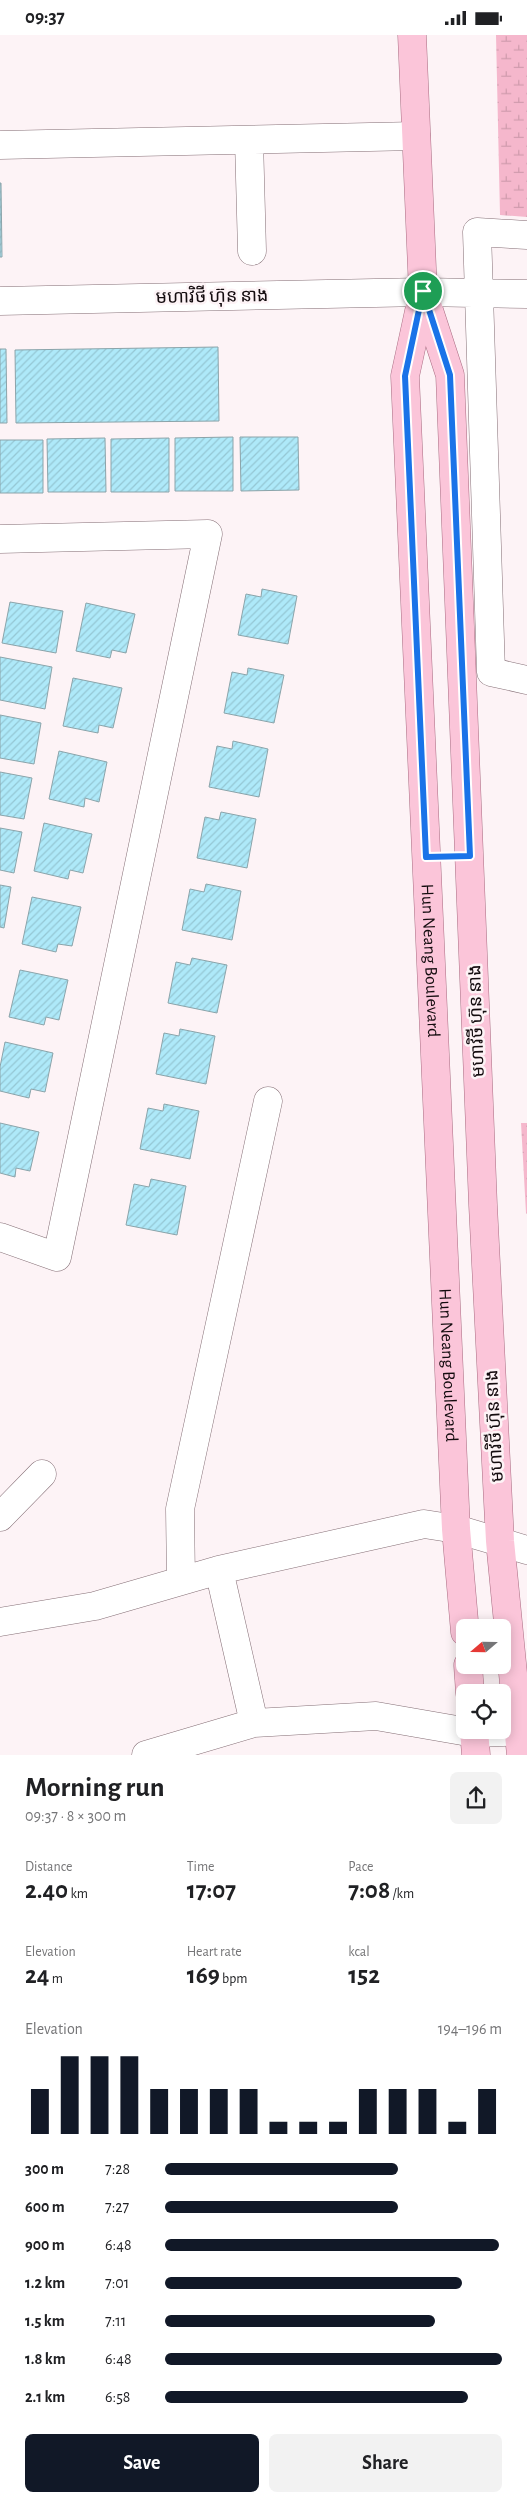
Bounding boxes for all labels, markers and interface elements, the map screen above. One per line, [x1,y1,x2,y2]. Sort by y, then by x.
text: 09:37 [25,8,65,27]
pin [402,270,444,312]
icon: arrive [409,277,437,305]
street label: មហាវិថី ហ៊ុន នាង [155,283,269,309]
street label: Hun Neang Boulevard [417,883,442,1038]
street label: មហាវិថី ហ៊ុន នាង [462,964,490,1078]
street label: Hun Neang Boulevard [435,1288,460,1442]
street label: មហាវិថី ហ៊ុន នាង [480,1369,509,1483]
north arrow [456,1619,511,1674]
map controls [456,1619,511,1739]
button: locate [456,1684,511,1739]
button: share [450,1772,502,1824]
text: Morning run [25,1774,165,1802]
text: 09:37 · 8 × 300 m [25,1808,126,1824]
text: Distance [25,1860,72,1874]
text: Time [187,1860,215,1874]
text: Pace [348,1860,374,1874]
text: 2.40 [25,1878,68,1903]
text: 17:07 [187,1878,236,1903]
text: 7:08 [348,1878,390,1903]
text: km [68,1887,88,1901]
text: /km [390,1887,414,1901]
text: Elevation [25,1945,76,1959]
text: Heart rate [187,1945,242,1959]
text: kcal [348,1945,370,1959]
text: 24 [25,1963,49,1988]
text: 169 [187,1963,220,1988]
text: 152 [348,1963,380,1988]
text: m [49,1972,63,1986]
text: bpm [220,1972,248,1986]
text: Elevation [25,2021,83,2037]
text: 194–196 m [438,2021,502,2037]
text: 300 m [25,2161,64,2177]
text: 7:28 [105,2161,130,2177]
text: 600 m [25,2199,65,2215]
text: 7:27 [105,2199,129,2215]
text: 900 m [25,2237,65,2253]
text: 6:48 [105,2237,131,2253]
text: 1.2 km [25,2275,65,2291]
text: 7:01 [105,2275,129,2291]
text: 1.5 km [25,2313,65,2329]
text: 7:11 [105,2313,126,2329]
text: 1.8 km [25,2351,66,2367]
text: 6:48 [105,2351,131,2367]
text: 2.1 km [25,2389,65,2405]
text: 6:58 [105,2389,130,2405]
button: Save [25,2434,259,2492]
button: Share [269,2434,502,2492]

